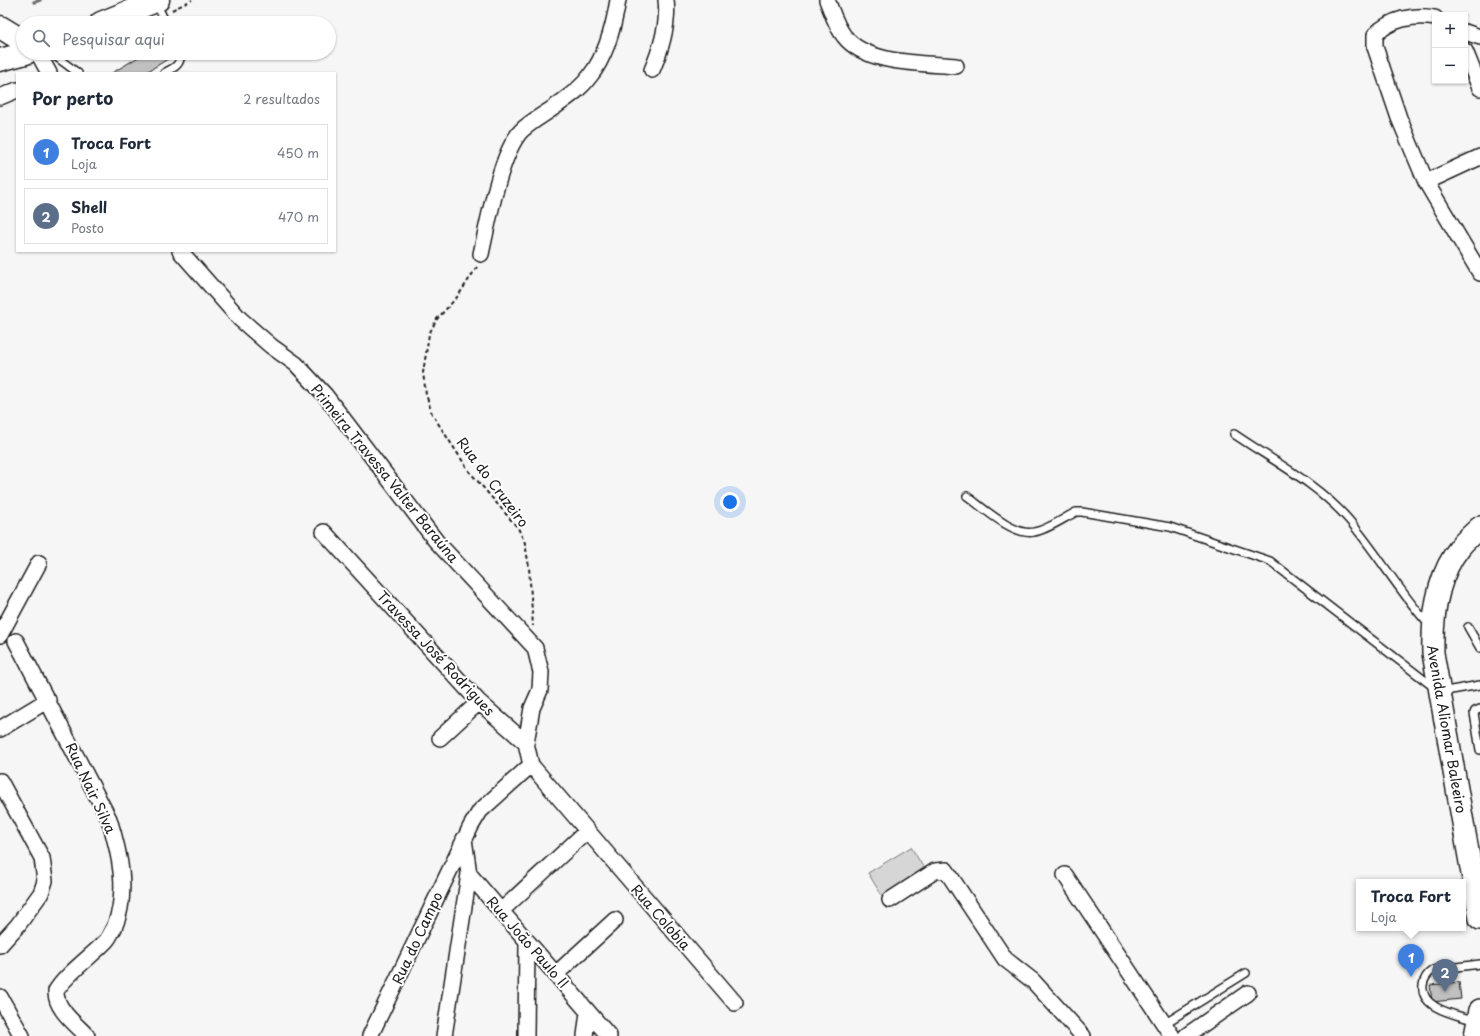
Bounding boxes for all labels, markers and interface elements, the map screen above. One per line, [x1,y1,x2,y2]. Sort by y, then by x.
map controls [1432,12,1468,84]
button: + [1432,12,1468,48]
search box [16,16,336,60]
icon: search [30,27,52,49]
text: Pesquisar aqui [62,27,165,50]
button: − [1432,48,1468,84]
text: Por perto [32,85,113,111]
text: 2 resultados [243,89,320,108]
text: Troca Fort [71,131,151,154]
text: 1 [43,143,49,162]
text: 450 m [277,143,319,162]
text: Loja [71,154,97,173]
text: Shell [71,195,107,218]
text: 2 [41,207,51,226]
text: 470 m [278,207,319,226]
text: Posto [71,218,104,237]
street label: Primeira Travessa Valter Baraúna [306,379,464,567]
street label: Rua do Cruzeiro [452,433,534,532]
your location [720,492,740,512]
street label: Travessa José Rodrigues [372,586,500,720]
street label: Avenida Aliomar Baleeiro [1422,643,1472,815]
street label: Rua Nair Silva [61,739,121,837]
street label: Rua Colobia [626,879,696,955]
popup [1356,879,1466,931]
text: Troca Fort [1371,884,1451,907]
street label: Rua do Campo [386,888,448,988]
street label: Rua João Paulo II [482,891,574,993]
text: Loja [1371,907,1397,926]
pin: 1 [1398,944,1424,977]
pin: 2 [1432,959,1458,992]

